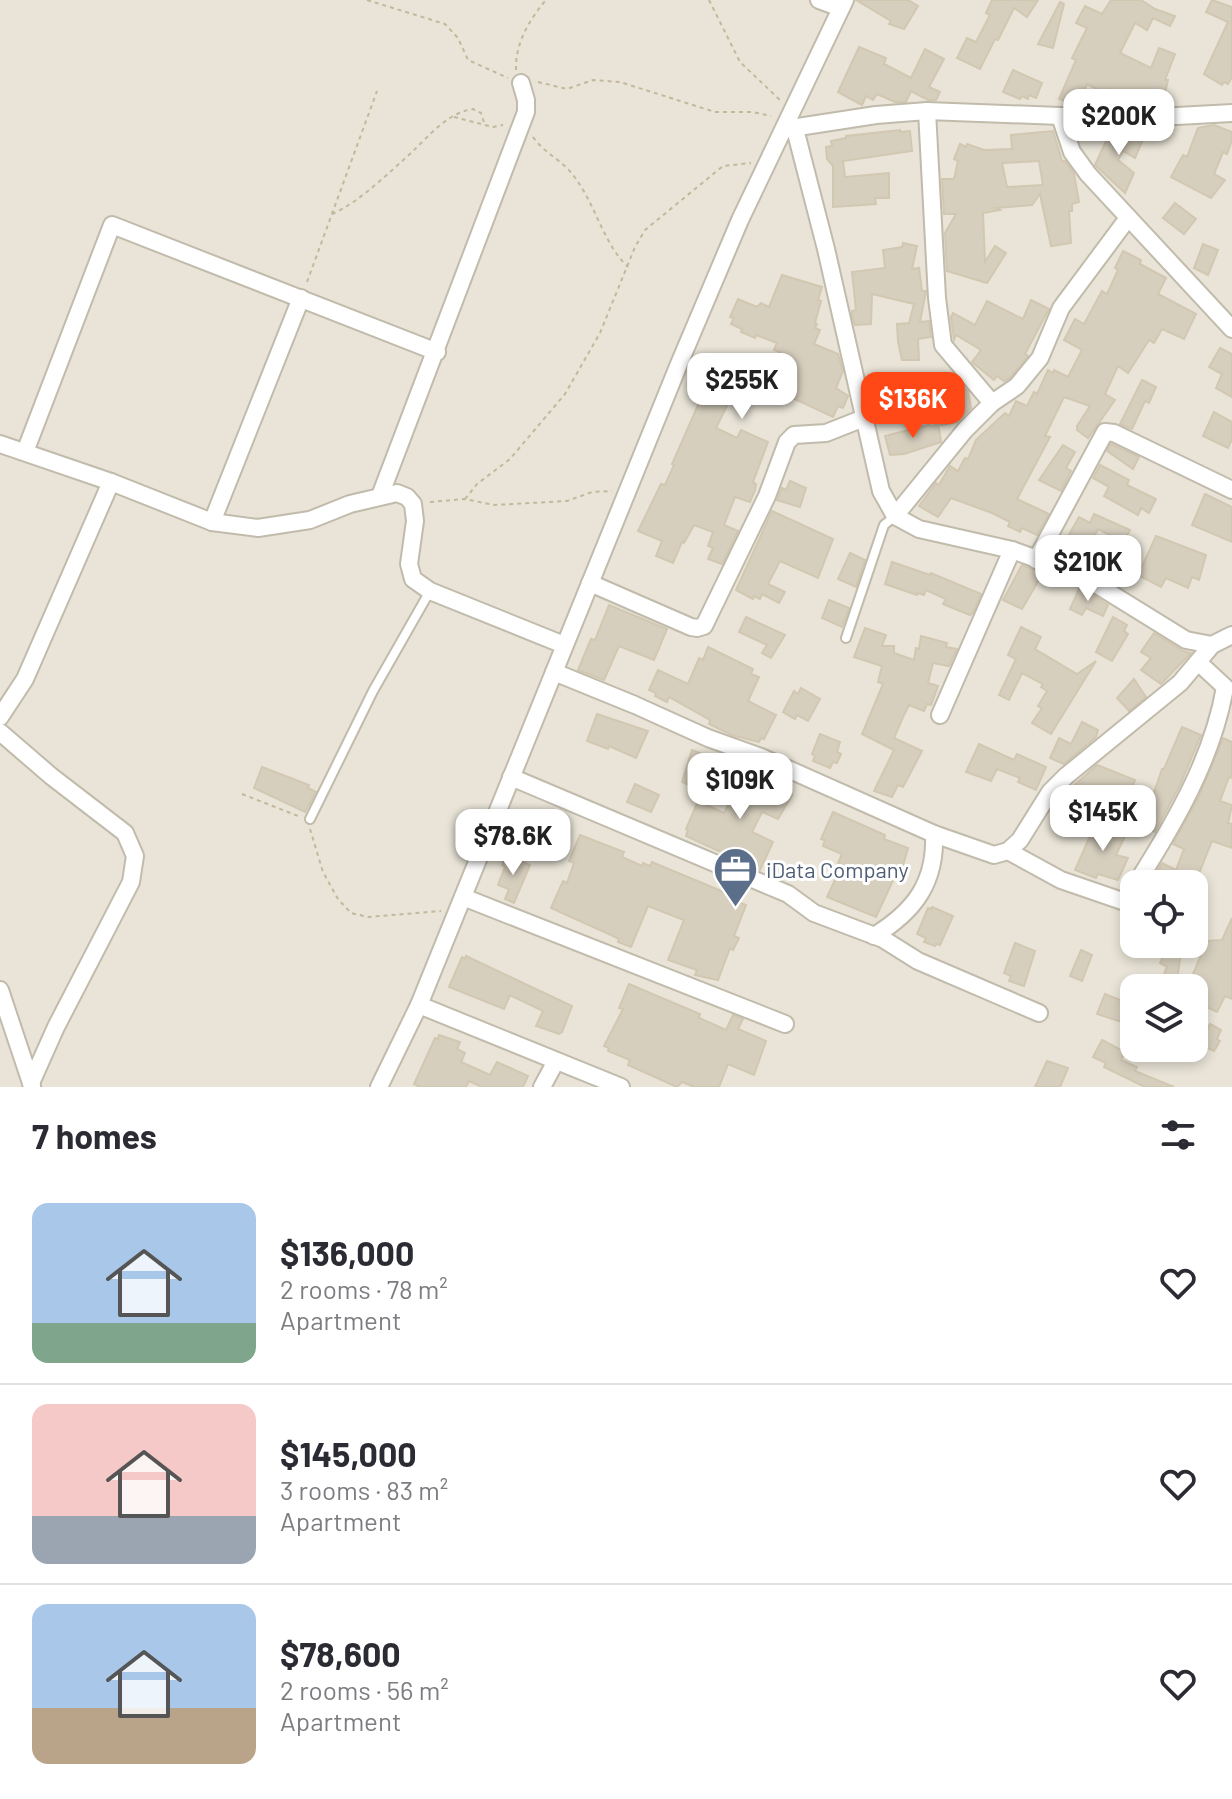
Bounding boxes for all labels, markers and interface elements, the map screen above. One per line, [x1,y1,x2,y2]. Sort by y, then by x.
pin: $200K [1063,89,1175,157]
text: $200K [1081,99,1157,130]
pin: $255K [686,353,798,421]
text: $255K [705,363,779,394]
pin: $136K [857,372,969,440]
text: $136K [879,382,947,413]
pin: $210K [1032,535,1144,603]
text: $210K [1053,545,1123,576]
pin: $109K [684,753,796,821]
text: $109K [706,763,774,794]
pin: $145K [1047,785,1159,853]
text: $145K [1068,795,1138,826]
pin: $78.6K [448,809,578,877]
text: $78.6K [473,819,553,850]
office icon: iData Company [711,846,759,909]
place label: iData Company [766,856,909,882]
map controls [1120,870,1208,1062]
button: locate [1120,870,1208,958]
button: layers [1120,974,1208,1062]
icon: filters [1156,1113,1200,1157]
text: 7 homes [32,1115,157,1156]
text: $136,000 [280,1232,414,1273]
icon: home [96,1235,192,1331]
icon: heart [1156,1261,1200,1305]
text: 2 rooms · 78 m² [280,1273,448,1304]
text: Apartment [280,1304,401,1335]
text: $145,000 [280,1433,417,1474]
icon: home [96,1436,192,1532]
icon: heart [1156,1462,1200,1506]
text: 3 rooms · 83 m² [280,1474,448,1505]
text: Apartment [280,1505,401,1536]
text: $78,600 [280,1633,401,1674]
icon: home [96,1636,192,1732]
icon: heart [1156,1662,1200,1706]
text: 2 rooms · 56 m² [280,1674,449,1705]
text: Apartment [280,1705,401,1736]

